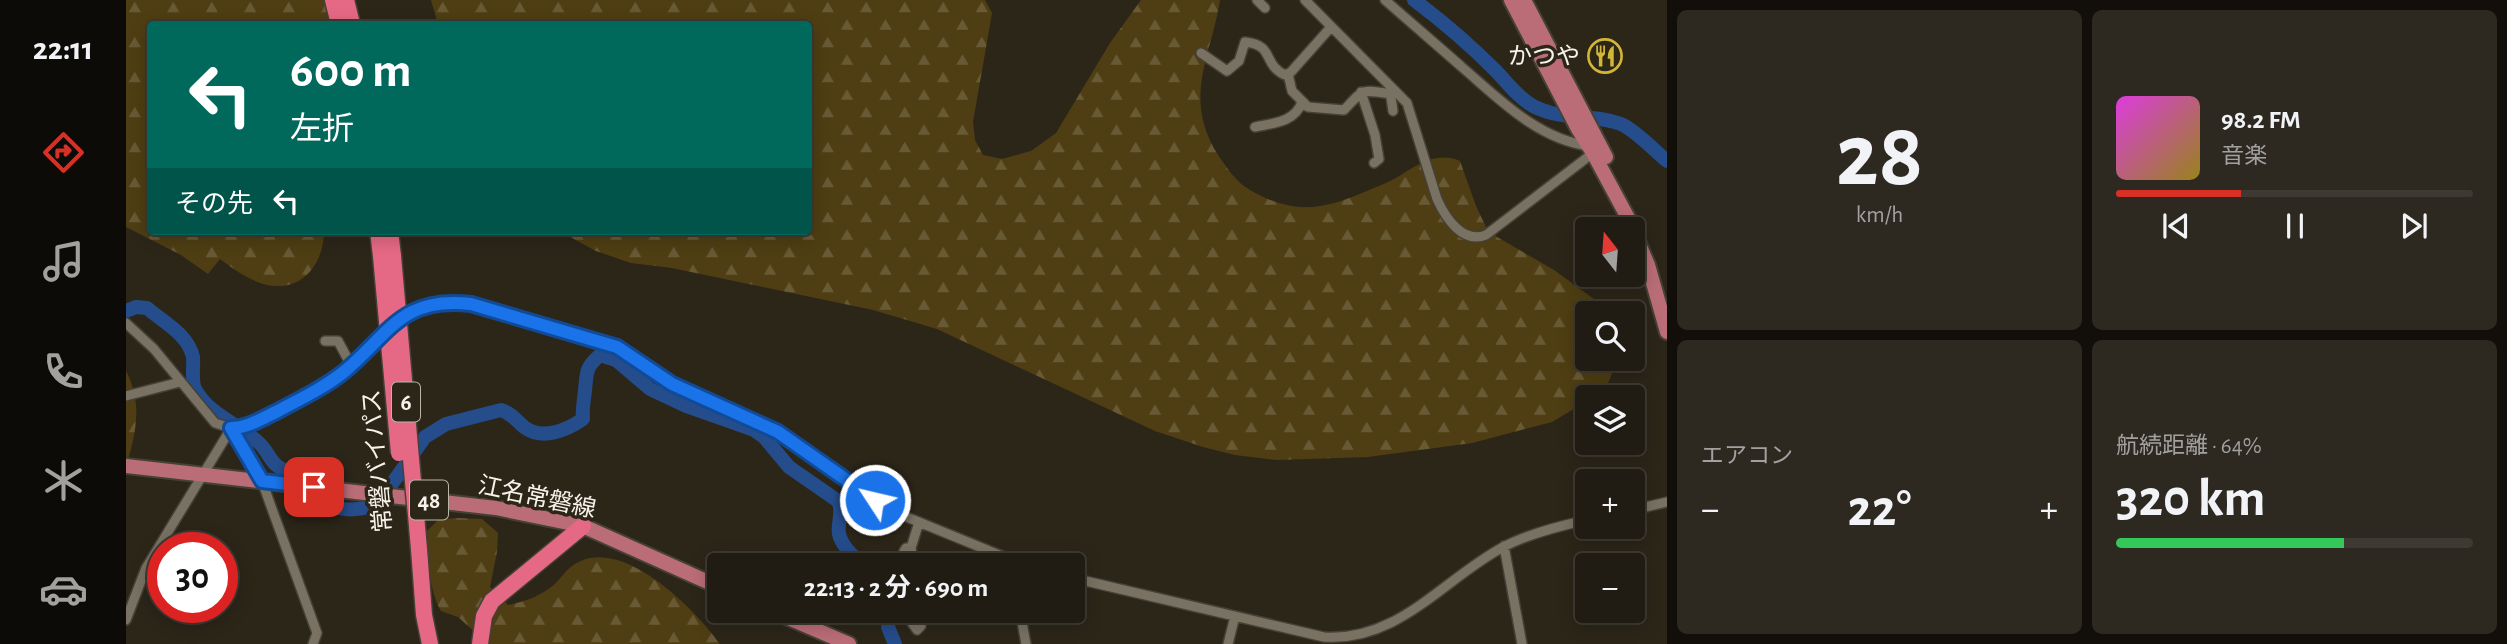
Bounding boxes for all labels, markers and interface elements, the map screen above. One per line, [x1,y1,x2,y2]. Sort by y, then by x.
text: 22:11 [33,33,93,65]
restaurant icon: かつや [1586,37,1624,75]
place label: かつや [1508,44,1580,69]
text: 600 m [290,47,412,96]
icon: left [175,49,266,140]
text: 98.2 FM [2221,107,2301,133]
text: 28 [1836,111,1923,202]
text: 左折 [290,113,354,145]
icon: directions [39,128,88,177]
text: 音楽 [2221,145,2267,168]
icon: left [267,182,305,220]
text: その先 [175,191,253,217]
text: km/h [1856,204,1903,227]
icon: previous [2157,207,2195,245]
icon: pause [2276,207,2314,245]
icon: next [2395,207,2433,245]
north arrow [1575,217,1645,287]
map controls [1575,217,1645,623]
icon: music [39,237,88,286]
button: search [1575,301,1645,371]
icon: phone [39,347,88,396]
road number: 6 [392,382,420,422]
button: layers [1575,385,1645,455]
street label: 常磐バイパス [358,388,396,534]
text: 航続距離 · 64% [2116,435,2262,458]
text: エアコン [1701,445,1793,468]
icon: climate [39,456,88,505]
pin [284,457,344,517]
position arrow [838,463,912,537]
icon: arrive [295,468,333,506]
button: + [1575,469,1645,539]
street label: 江名常磐線 [476,472,598,522]
text: 320 km [2116,473,2266,525]
road number: 48 [410,480,448,520]
text: 22° [1847,483,1912,535]
text: − [1701,491,1719,529]
text: + [2040,491,2058,529]
speed limit sign: 30 [147,532,238,623]
button: − [1575,553,1645,623]
icon: car [39,565,88,614]
text: 22:13 · 2 分 · 690 m [804,575,988,601]

